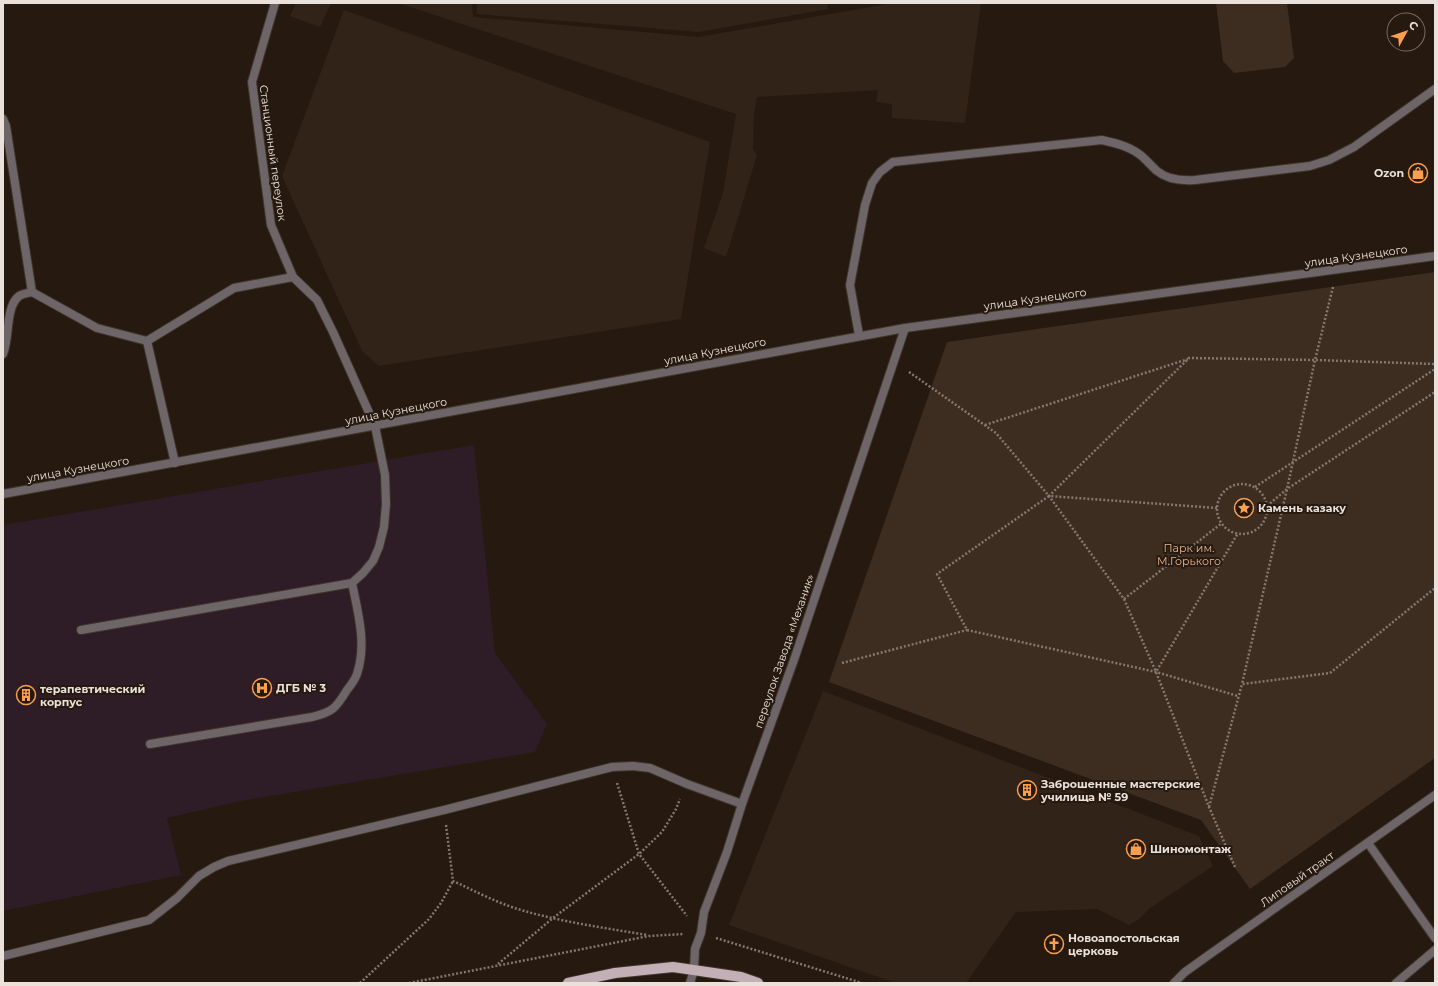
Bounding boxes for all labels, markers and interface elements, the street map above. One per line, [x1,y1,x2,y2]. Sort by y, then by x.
north arrow [1386,12,1426,52]
text: С [1406,18,1422,33]
street label: Станционный переулок [257,84,290,223]
shop icon: Ozon [1407,162,1429,184]
place label: Ozon [1374,166,1404,180]
street label: улица Кузнецкого [1303,242,1408,270]
street label: улица Кузнецкого [982,285,1087,313]
street label: улица Кузнецкого [662,334,767,368]
street label: улица Кузнецкого [343,394,448,428]
street label: улица Кузнецкого [25,453,130,485]
place icon: Камень казаку [1233,497,1255,519]
place label: Камень казаку [1258,501,1346,515]
park label: Парк им. М.Горького [1157,541,1221,568]
street label: переулок Завода «Механик» [751,572,817,730]
hospital icon: ДГБ № 3 [251,677,273,699]
place label: ДГБ № 3 [276,681,326,695]
place label: терапевтический корпус [40,682,145,709]
building icon: терапевтический корпус [15,684,37,706]
place label: Заброшенные мастерские училища № 59 [1040,777,1201,804]
building icon: Заброшенные мастерские училища № 59 [1016,779,1038,801]
shop icon: Шиномонтаж [1125,838,1147,860]
place label: Шиномонтаж [1150,842,1231,856]
street label: Липовый тракт [1257,848,1337,910]
place label: Новоапостольская церковь [1068,931,1180,958]
church icon: Новоапостольская церковь [1043,933,1065,955]

